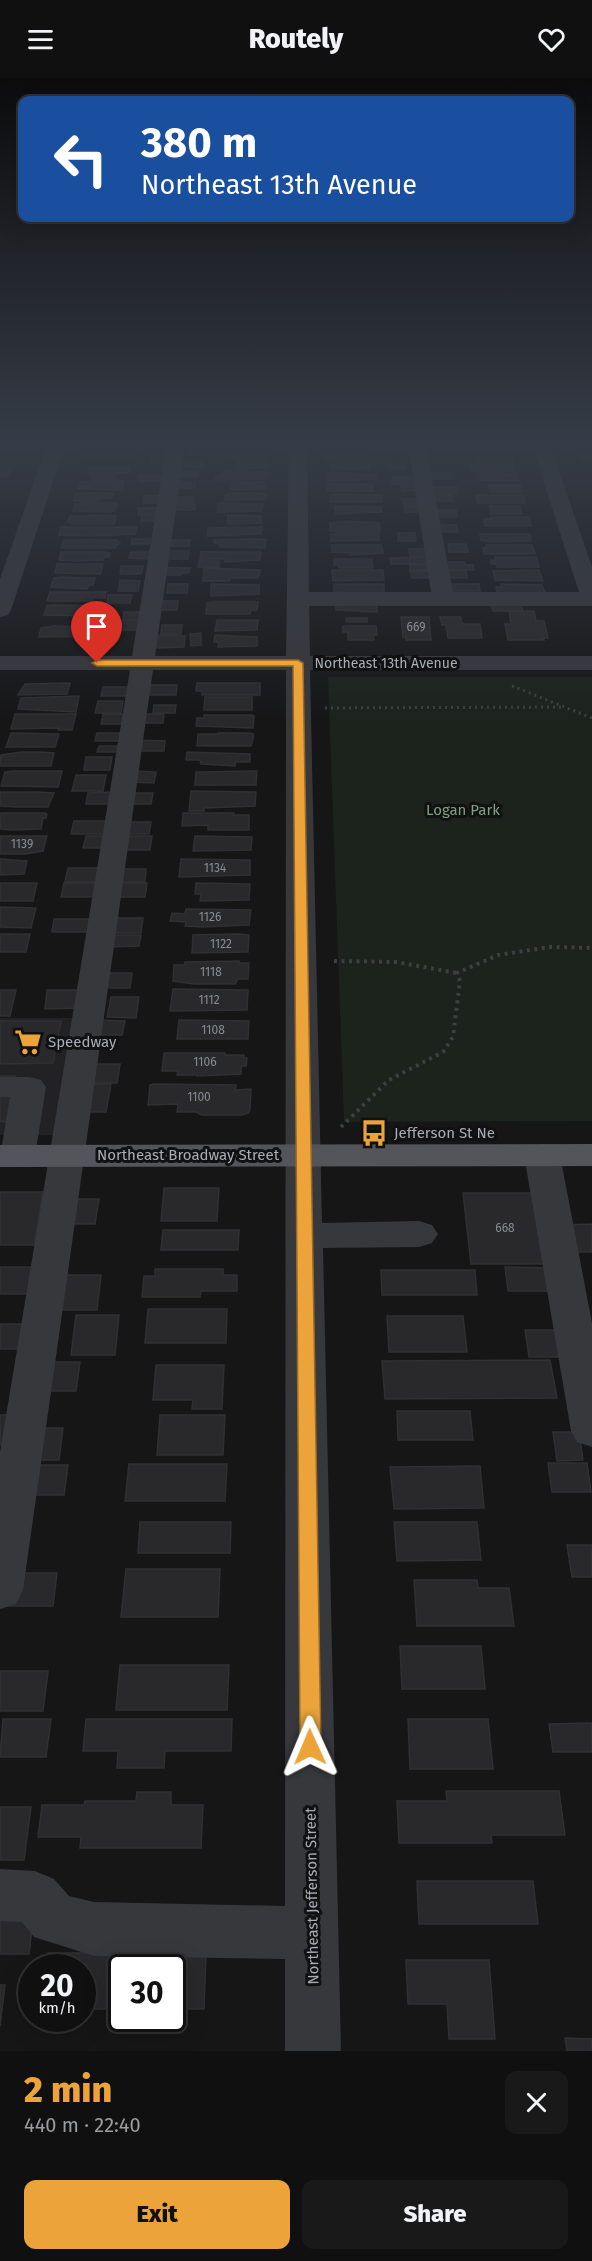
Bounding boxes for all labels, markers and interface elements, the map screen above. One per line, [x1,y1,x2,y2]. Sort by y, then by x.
icon: menu [24,23,57,56]
text: Routely [249,23,343,55]
icon: heart [535,23,568,56]
text: 380 m [141,118,257,168]
icon: left [42,120,120,198]
text: Northeast 13th Avenue [141,169,417,201]
pin [71,601,122,663]
icon: arrive [80,610,113,643]
house number: 669 [407,620,425,634]
street label: Northeast 13th Avenue [314,655,458,672]
park label: Logan Park [426,801,500,819]
house number: 1139 [11,837,33,851]
house number: 1134 [204,861,227,875]
house number: 1126 [199,910,221,924]
house number: 1122 [210,937,232,951]
house number: 1118 [200,965,222,979]
house number: 1112 [198,993,220,1007]
house number: 1108 [201,1023,225,1037]
supermarket icon: Speedway [13,1027,43,1057]
place label: Speedway [48,1033,117,1051]
house number: 1106 [193,1055,217,1069]
house number: 1100 [187,1090,211,1104]
bus stop icon: Jefferson St Ne [359,1118,389,1148]
place label: Jefferson St Ne [394,1124,495,1142]
street label: Northeast Broadway Street [97,1146,280,1164]
house number: 668 [495,1221,515,1235]
position arrow [278,1715,342,1779]
street label: Northeast Jefferson Street [301,1807,323,1985]
speed limit sign: 30 [108,1954,186,2032]
text: 20 [40,1968,74,2004]
text: km/h [38,1999,76,2017]
text: 2 min [24,2068,112,2112]
button: close [505,2071,568,2134]
text: 440 m · 22:40 [24,2113,141,2137]
button: Exit [24,2180,290,2249]
button: Share [302,2180,568,2249]

